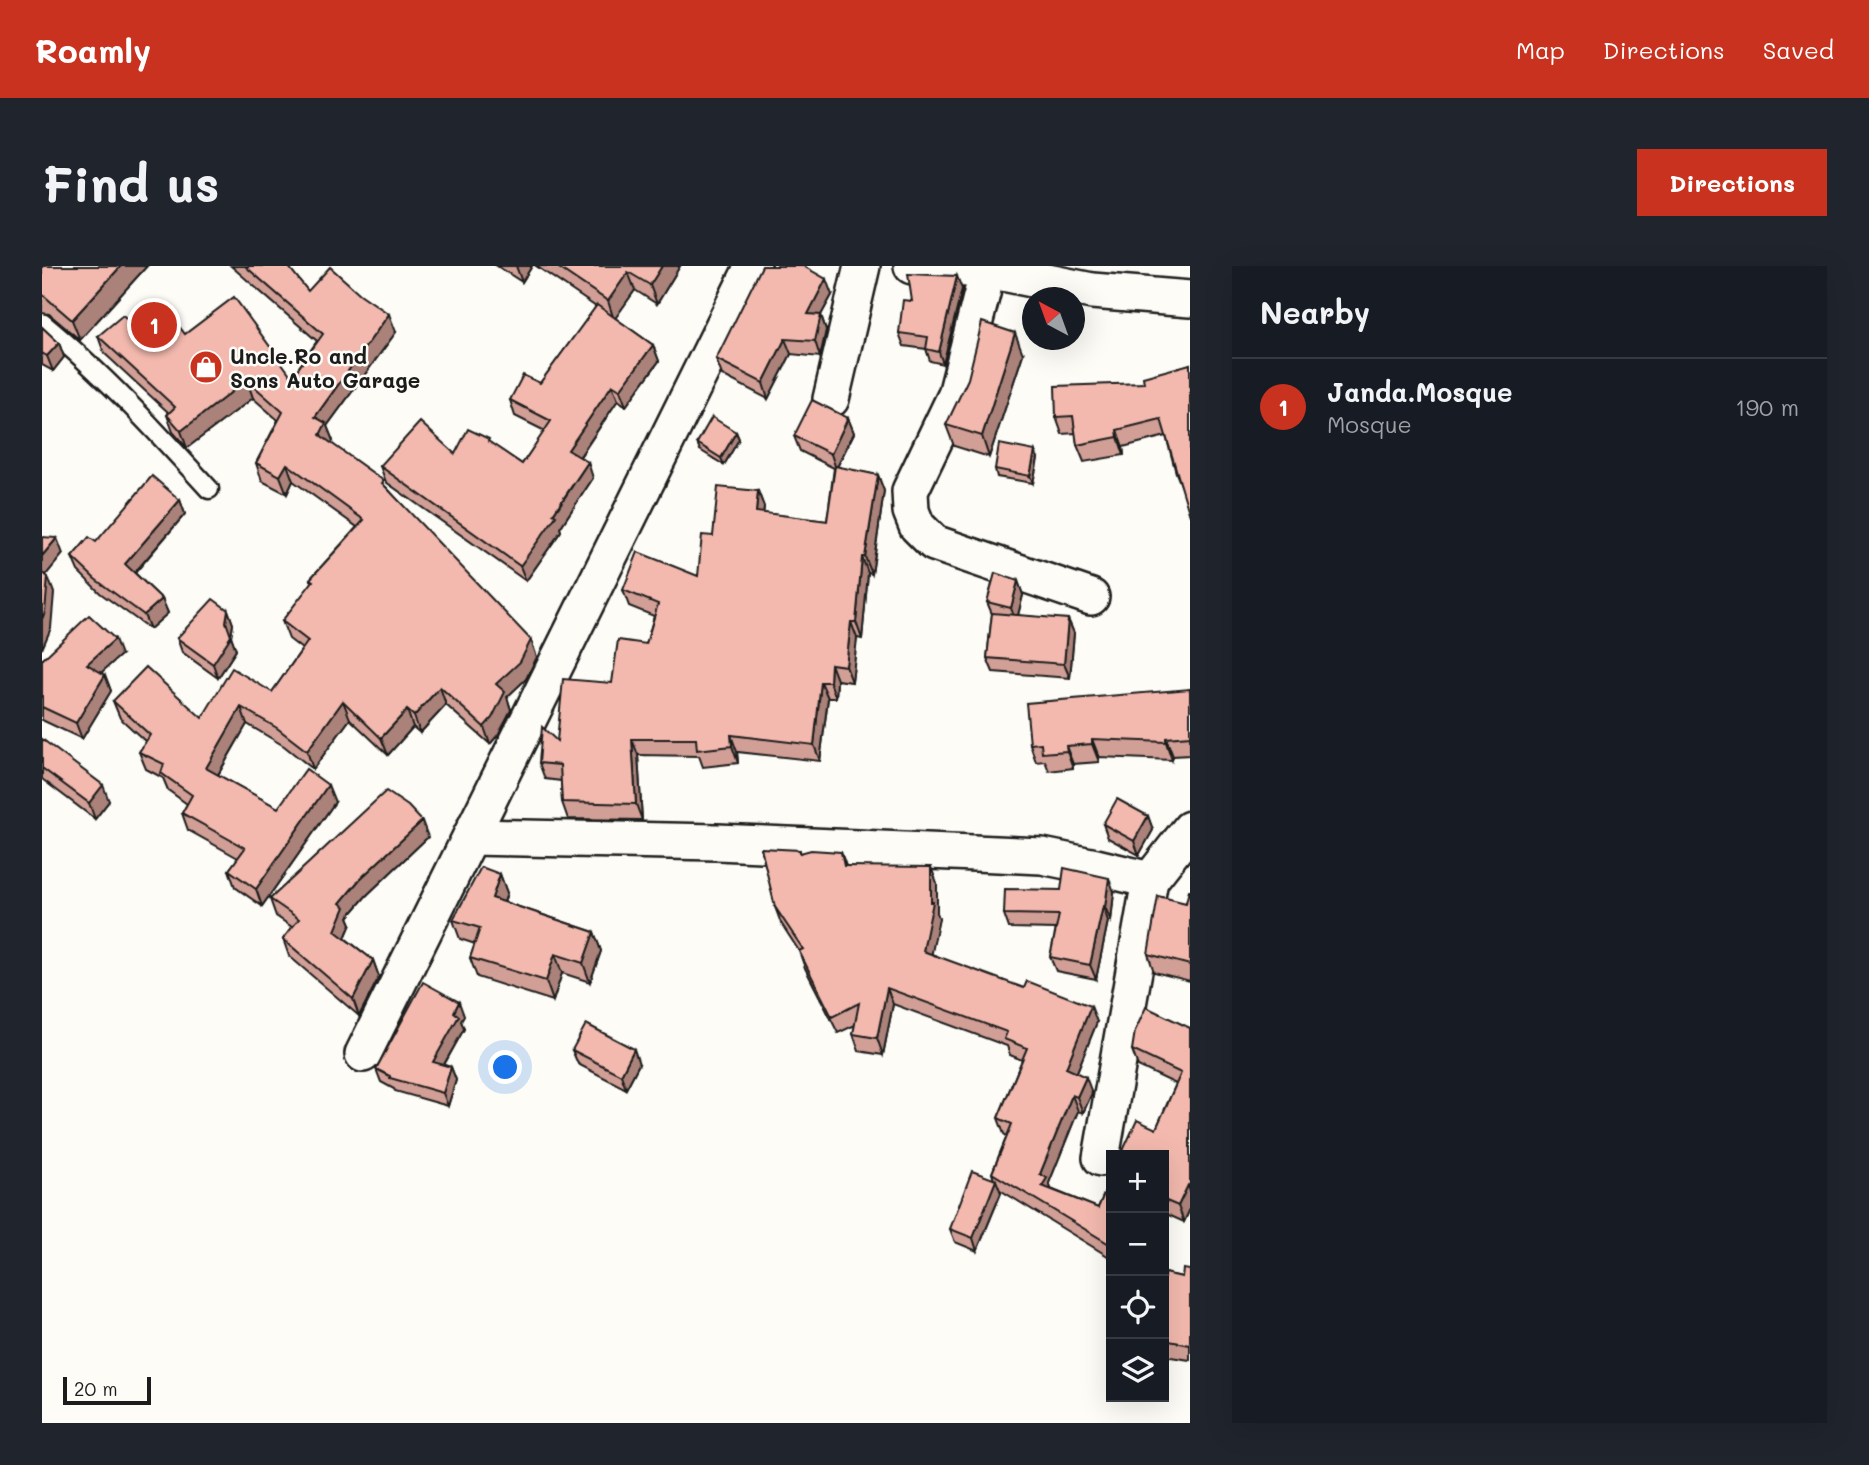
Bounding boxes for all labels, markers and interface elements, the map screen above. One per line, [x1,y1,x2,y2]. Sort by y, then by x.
text: Roamly [35,28,151,71]
text: Map [1516,34,1565,65]
text: Directions [1603,34,1725,65]
text: Saved [1763,34,1834,65]
button: Directions [1637,149,1827,216]
text: Find us [42,151,220,214]
north arrow [1022,287,1085,350]
text: Nearby [1260,292,1370,332]
pin: 1 [131,299,177,351]
place label: Uncle.Ro and Sons Auto Garage [230,342,420,393]
shop icon: Uncle.Ro and Sons Auto Garage [187,348,225,386]
text: Janda.Mosque [1327,375,1513,409]
text: 1 [1278,392,1288,422]
text: 190 m [1735,392,1799,422]
text: Mosque [1327,409,1412,439]
your location [488,1050,522,1084]
map controls [1106,1150,1169,1402]
button: + [1106,1150,1169,1213]
button: − [1106,1213,1169,1276]
button: locate [1106,1276,1169,1339]
button: layers [1106,1339,1169,1402]
scale bar [63,1374,150,1406]
text: 20 m [74,1376,118,1401]

